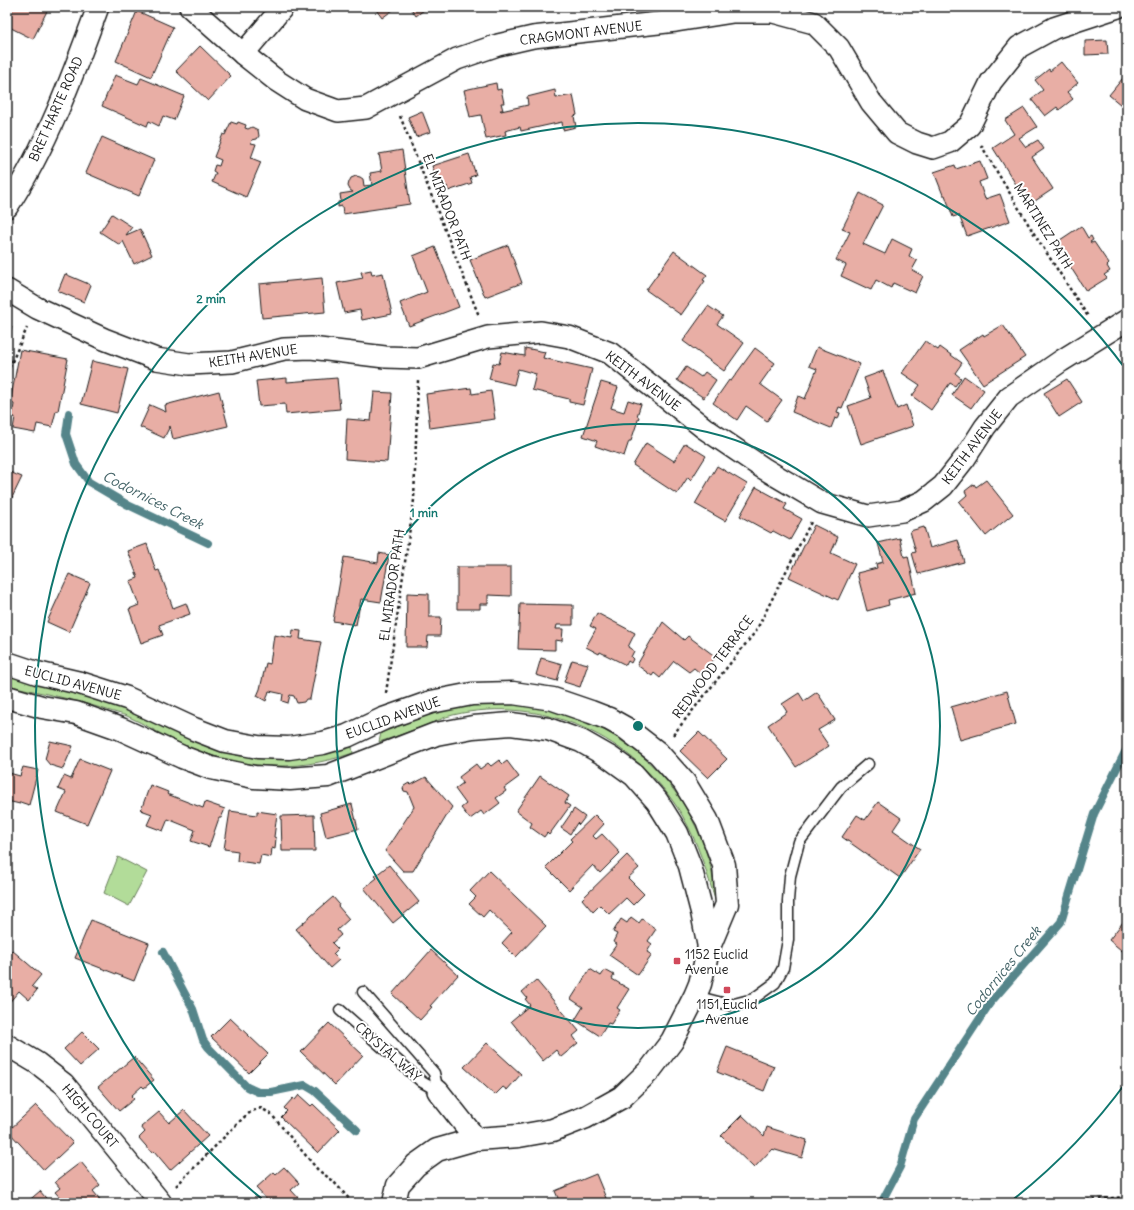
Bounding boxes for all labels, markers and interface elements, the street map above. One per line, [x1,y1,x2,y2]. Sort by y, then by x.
street label: CRAGMONT AVENUE [519,17,644,49]
street label: BRET HARTE ROAD [25,54,87,164]
street label: EL MIRADOR PATH [419,151,475,263]
street label: MARTINEZ PATH [1010,180,1076,272]
text: 2 min [196,291,226,306]
street label: KEITH AVENUE [207,341,299,371]
street label: KEITH AVENUE [602,347,684,415]
street label: KEITH AVENUE [938,406,1006,488]
water label: Codornices Creek [100,467,207,534]
text: 1 min [410,505,438,520]
street label: EL MIRADOR PATH [376,528,408,642]
street label: REDWOOD TERRACE [669,612,758,722]
street label: EUCLID AVENUE [23,662,124,704]
street label: EUCLID AVENUE [343,693,443,743]
centre of rings [631,719,645,733]
water label: Codornices Creek [961,922,1045,1020]
place label: 1152 Euclid Avenue [685,946,748,978]
marker: 1152 Euclid Avenue [672,956,682,966]
marker: 1151 Euclid Avenue [722,985,732,995]
place label: 1151 Euclid Avenue [696,996,758,1028]
street label: CRYSTAL WAY [351,1019,425,1085]
street label: HIGH COURT [58,1080,122,1152]

